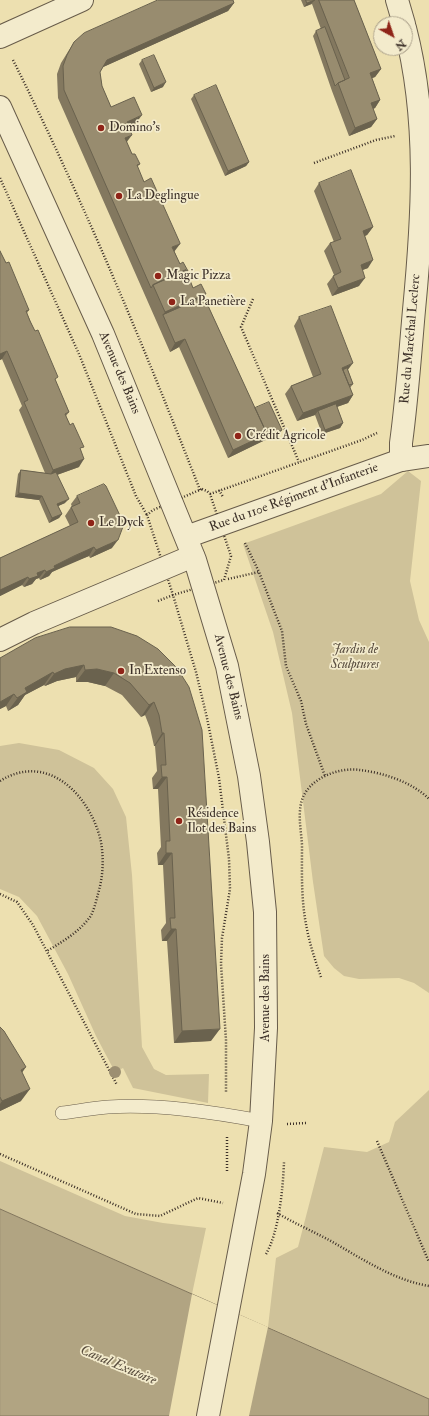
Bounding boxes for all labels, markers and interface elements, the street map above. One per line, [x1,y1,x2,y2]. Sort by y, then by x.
north arrow [373,16,413,56]
text: N [392,37,408,53]
place label: Domino's [109,120,160,136]
marker: Domino's [96,123,106,133]
place label: La Deglingue [127,188,199,204]
marker: La Deglingue [114,191,124,201]
place label: Magic Pizza [166,268,231,284]
marker: Magic Pizza [153,271,163,281]
street label: Rue du Maréchal Leclerc [398,273,424,405]
place label: La Panetière [180,294,246,310]
marker: La Panetière [167,297,177,307]
street label: Avenue des Bains [95,330,143,416]
place label: Crédit Agricole [246,428,325,444]
marker: Crédit Agricole [233,431,243,441]
street label: Rue du 110e Régiment d'Infanterie [207,460,381,536]
place label: Le Dyck [99,515,144,531]
marker: Le Dyck [86,518,96,528]
street label: Avenue des Bains [210,632,246,722]
park label: Jardin de Sculptures [331,642,379,673]
place label: In Extenso [129,663,186,679]
marker: In Extenso [116,666,126,676]
place label: Résidence Ilot des Bains [187,806,256,837]
marker: Résidence Ilot des Bains [174,816,184,826]
street label: Avenue des Bains [258,954,274,1042]
water label: Canal Exutoire [77,1342,159,1390]

